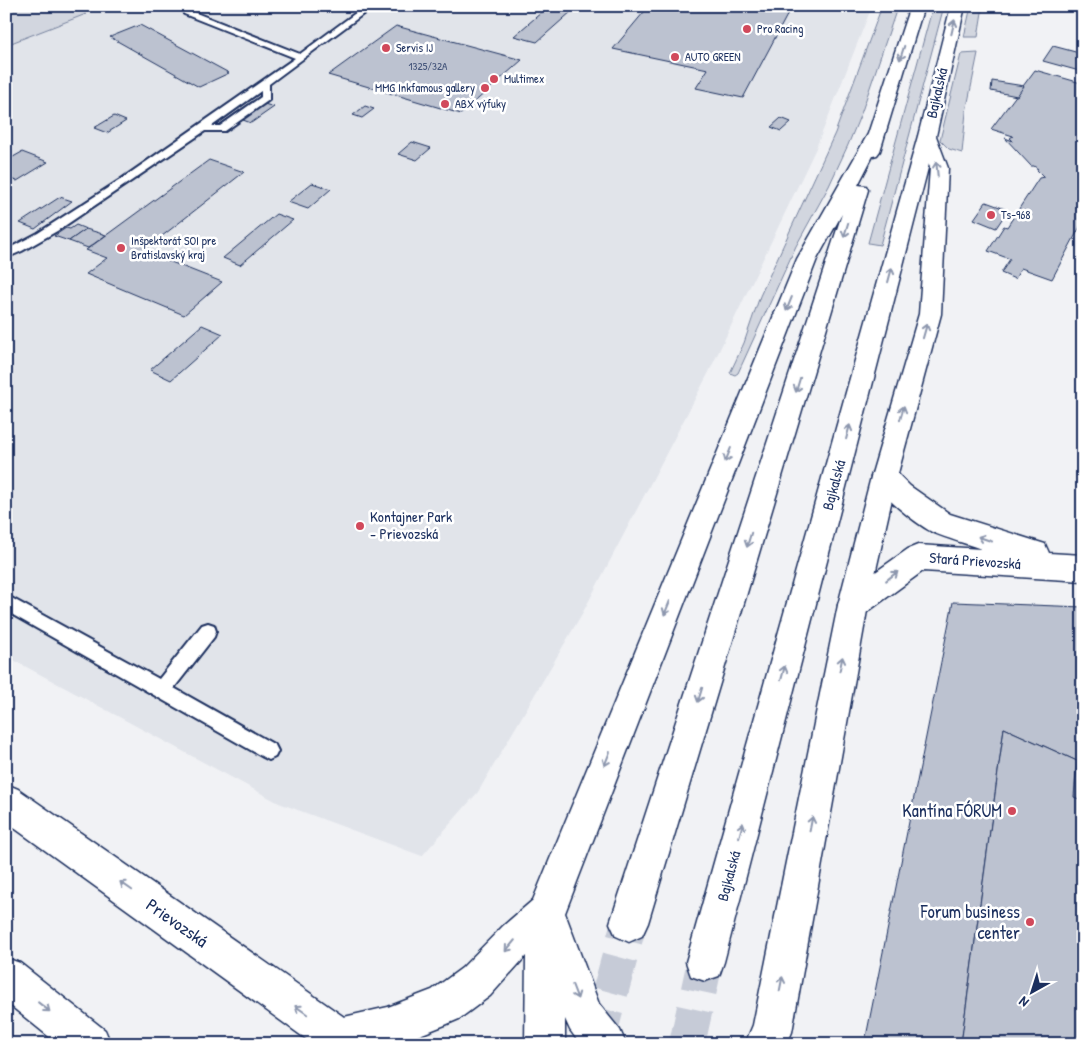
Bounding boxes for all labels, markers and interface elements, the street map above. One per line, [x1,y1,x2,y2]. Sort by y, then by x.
one-way arrow [949,19,958,35]
place label: Pro Racing [757,20,803,37]
marker: Pro Racing [741,23,753,35]
place label: Servis IJ [396,39,434,56]
marker: Servis IJ [380,42,392,54]
one-way arrow [897,44,907,60]
place label: AUTO GREEN [685,48,741,65]
marker: AUTO GREEN [669,51,681,63]
house number: 1325/32A [409,59,448,73]
street label: Bajkalská [921,66,953,120]
place label: Multimex [504,70,544,87]
marker: Multimex [488,73,500,85]
place label: MMG Inkfamous gallery [375,79,475,96]
marker: MMG Inkfamous gallery [479,82,491,94]
place label: ABX výfuky [455,95,506,112]
marker: ABX výfuky [439,98,451,110]
one-way arrow [932,162,942,178]
place label: Ts-968 [1001,206,1030,223]
marker: Ts-968 [985,209,997,221]
one-way arrow [841,221,851,237]
place label: Inšpektorát SOI pre Bratislavský kraj [131,232,216,263]
marker: Inšpektorát SOI pre Bratislavský kraj [115,242,127,254]
one-way arrow [886,268,895,284]
one-way arrow [783,297,792,312]
one-way arrow [921,323,931,339]
one-way arrow [792,376,802,392]
one-way arrow [897,405,907,421]
one-way arrow [844,425,853,441]
one-way arrow [723,447,732,462]
street label: Bajkalská [817,457,850,512]
place label: Kontajner Park - Prievozská [370,506,452,544]
marker: Kontajner Park - Prievozská [354,520,366,532]
one-way arrow [744,531,753,547]
one-way arrow [978,533,994,543]
street label: Stará Prievozská [929,547,1022,574]
one-way arrow [885,570,898,581]
one-way arrow [662,600,671,615]
one-way arrow [837,657,847,673]
one-way arrow [779,666,788,682]
one-way arrow [695,686,705,702]
one-way arrow [602,751,611,766]
place label: Kantína FÓRUM [902,798,1002,823]
marker: Kantína FÓRUM [1006,805,1018,817]
one-way arrow [806,816,816,832]
one-way arrow [737,823,746,839]
street label: Bajkalská [712,848,745,903]
one-way arrow [119,881,133,891]
street label: Prievozská [141,892,213,953]
place label: Forum business center [920,899,1020,945]
marker: Forum business center [1024,916,1036,928]
one-way arrow [505,939,516,952]
north arrow [1006,968,1056,1018]
one-way arrow [777,976,786,992]
one-way arrow [571,984,580,999]
text: N [1014,992,1032,1012]
one-way arrow [38,1001,51,1012]
one-way arrow [294,1005,308,1015]

